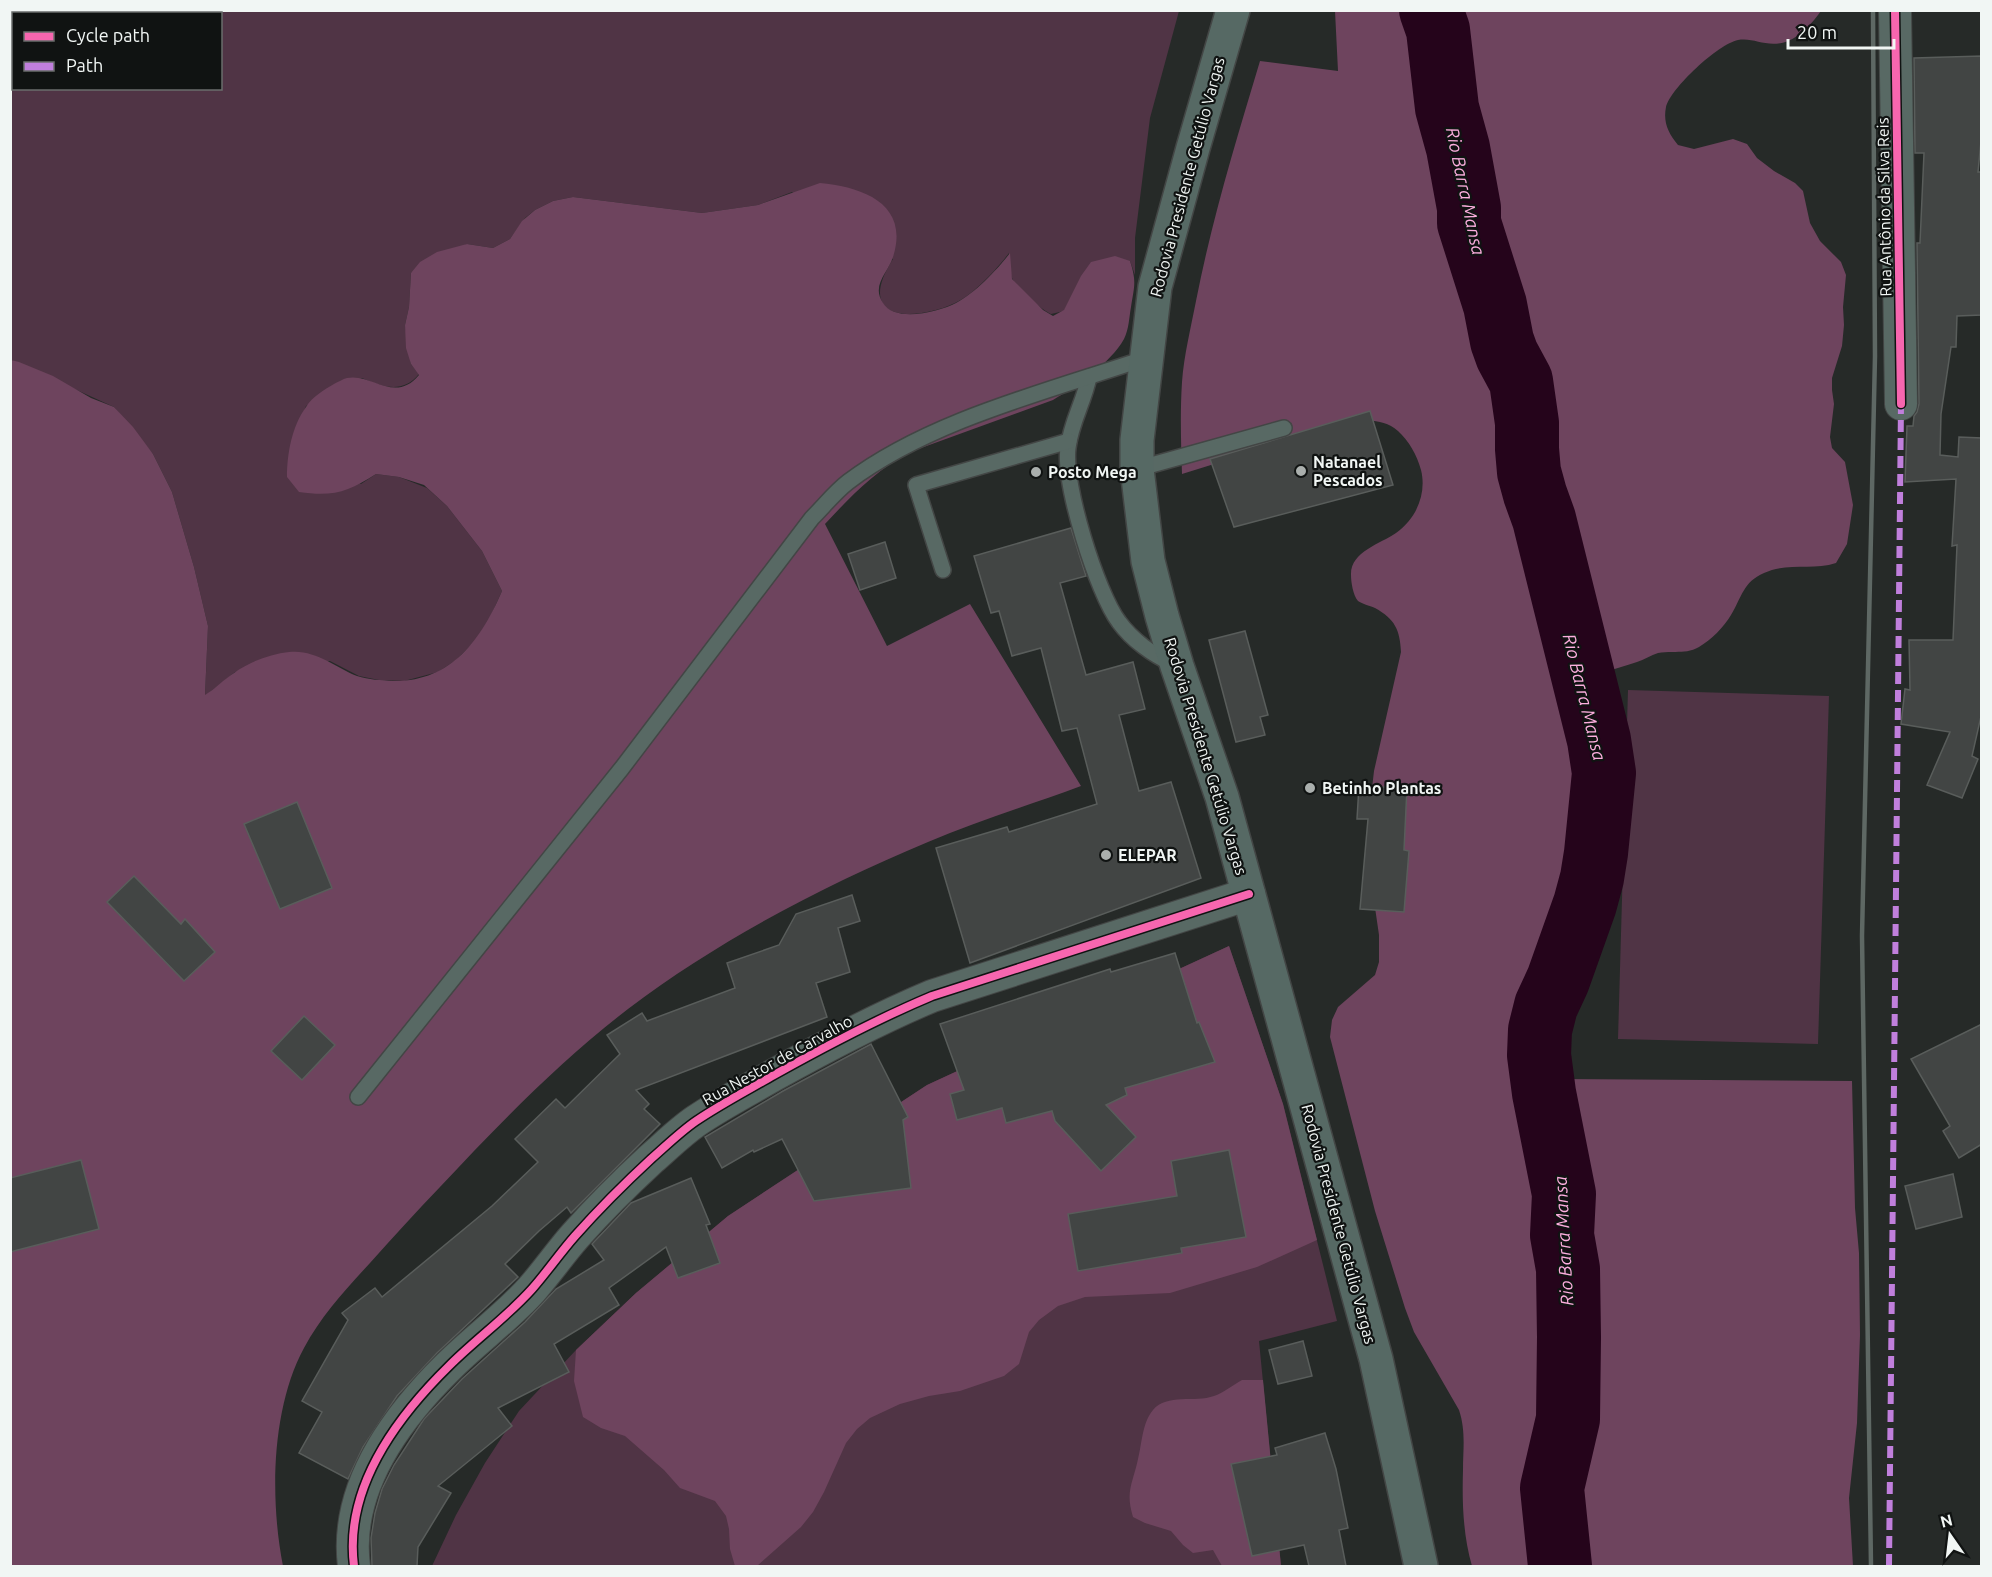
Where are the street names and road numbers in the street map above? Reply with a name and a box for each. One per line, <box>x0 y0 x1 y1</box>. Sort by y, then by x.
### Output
street label: Rodovia Presidente Getúlio Vargas <box>1146 55 1228 299</box>
street label: Rua Antônio da Silva Reis <box>1873 117 1895 297</box>
street label: Rodovia Presidente Getúlio Vargas <box>1161 635 1251 877</box>
street label: Rua Nestor de Carvalho <box>699 1011 855 1109</box>
street label: Rodovia Presidente Getúlio Vargas <box>1298 1102 1380 1346</box>

